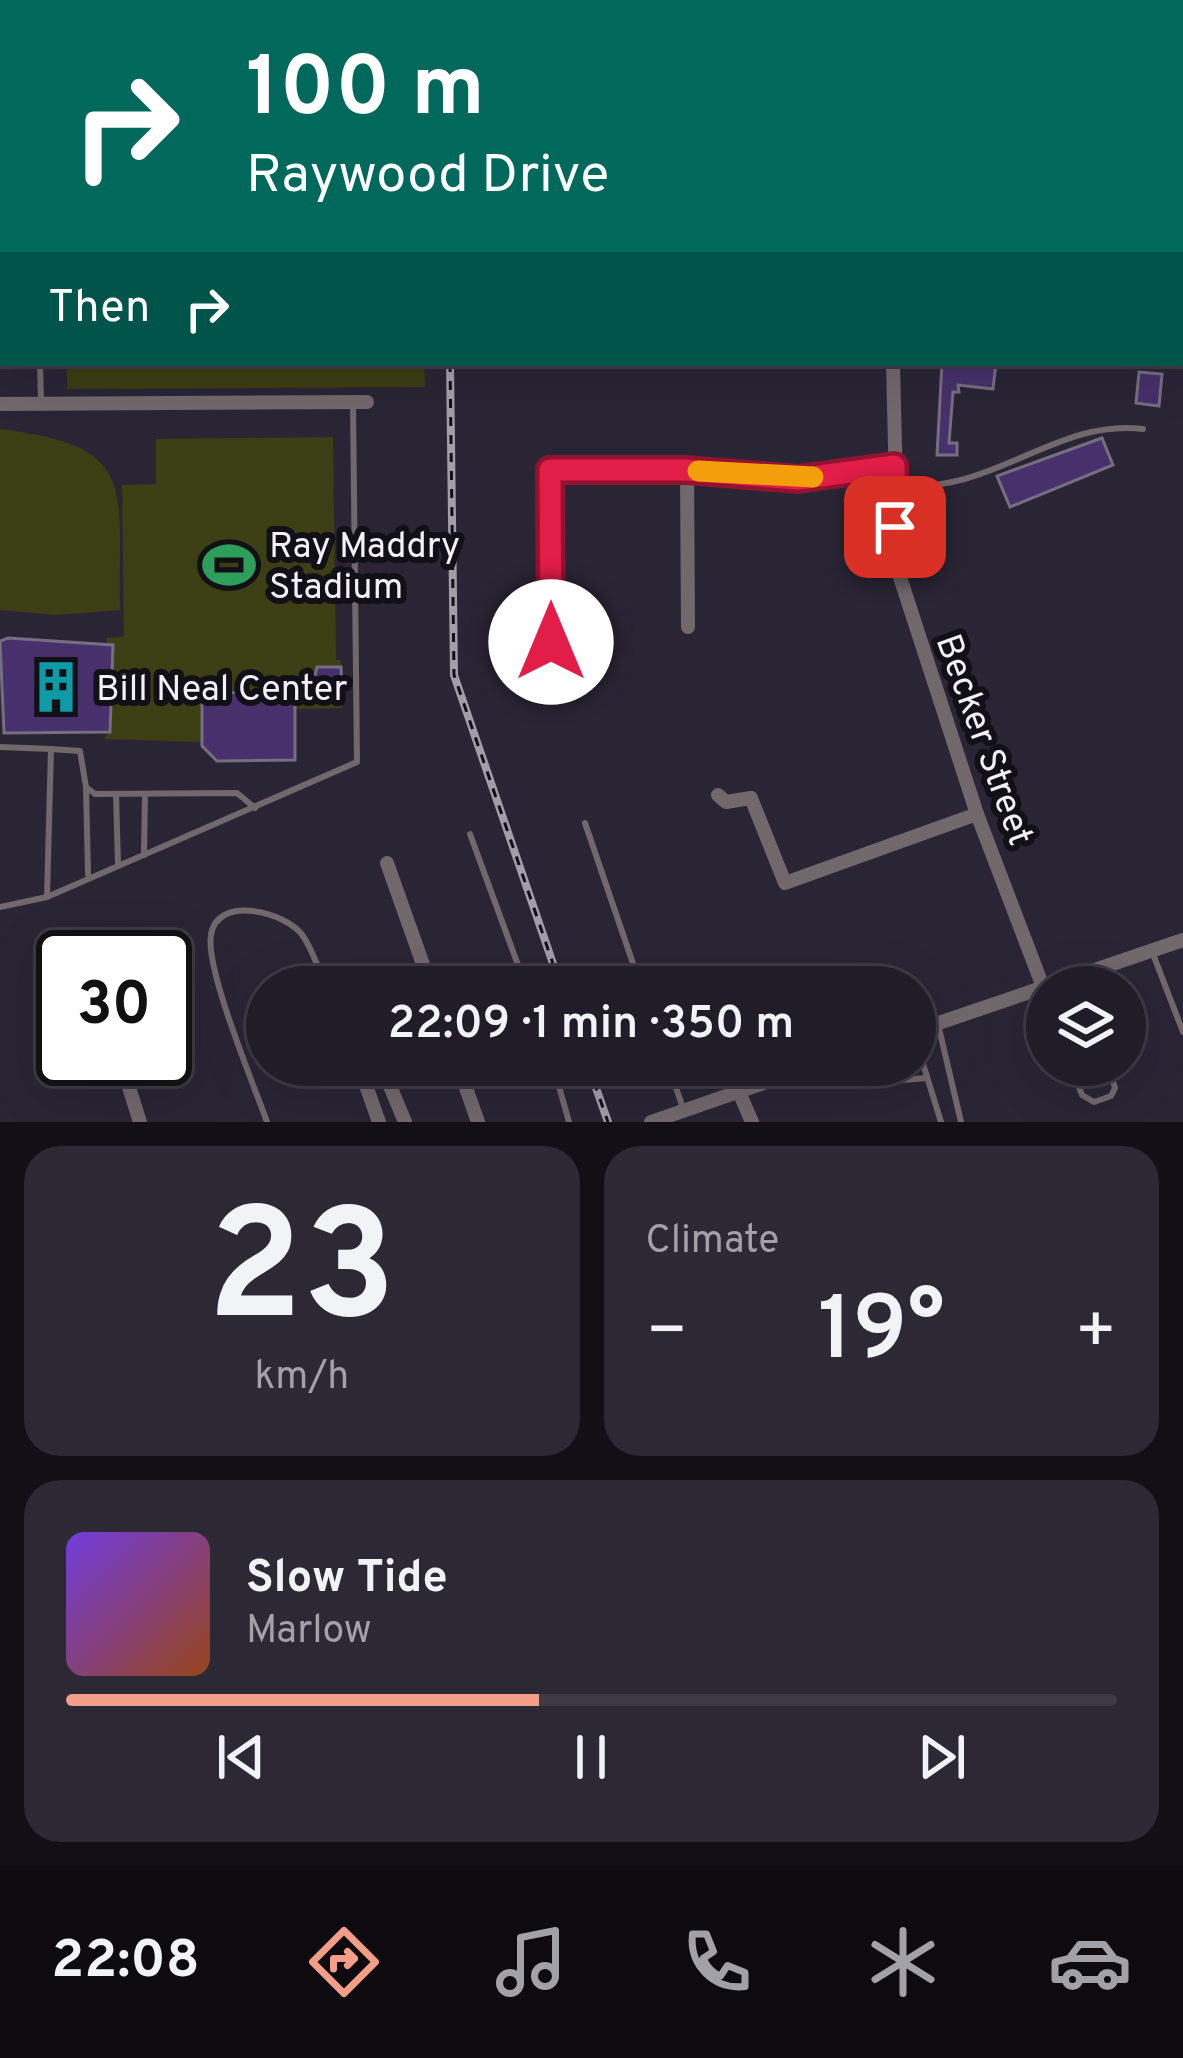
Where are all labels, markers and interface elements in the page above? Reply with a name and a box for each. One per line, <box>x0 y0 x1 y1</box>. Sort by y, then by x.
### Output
text: 100 m <box>246 39 485 145</box>
icon: right <box>48 48 204 204</box>
text: Raywood Drive <box>246 143 609 212</box>
icon: right <box>174 276 240 342</box>
text: Then <box>48 281 150 338</box>
pin <box>844 476 946 578</box>
icon: arrive <box>862 494 928 560</box>
place label: Ray Maddry Stadium <box>269 525 460 612</box>
sports icon: Ray Maddry Stadium <box>200 536 258 594</box>
position arrow <box>488 579 614 705</box>
street label: Becker Street <box>923 629 1042 852</box>
building icon: Bill Neal Center <box>27 658 85 716</box>
place label: Bill Neal Center <box>96 668 348 714</box>
speed limit sign: 30 <box>36 930 192 1086</box>
map controls <box>1026 966 1146 1086</box>
button: layers <box>1026 966 1146 1086</box>
text: 22:09 · 1 min · 350 m <box>388 997 794 1054</box>
text: 23 <box>207 1177 396 1375</box>
text: Climate <box>646 1218 779 1267</box>
text: 19° <box>818 1278 945 1391</box>
text: − <box>646 1293 688 1376</box>
text: + <box>1074 1293 1117 1376</box>
text: km/h <box>254 1354 349 1403</box>
text: Slow Tide <box>246 1551 448 1608</box>
text: Marlow <box>246 1608 372 1657</box>
icon: previous <box>208 1724 274 1790</box>
icon: pause <box>558 1724 624 1790</box>
icon: next <box>909 1724 975 1790</box>
icon: directions <box>302 1920 386 2004</box>
icon: music <box>489 1920 573 2004</box>
icon: phone <box>675 1920 759 2004</box>
icon: climate <box>861 1920 945 2004</box>
icon: car <box>1048 1920 1132 2004</box>
text: 22:08 <box>51 1928 200 1997</box>

